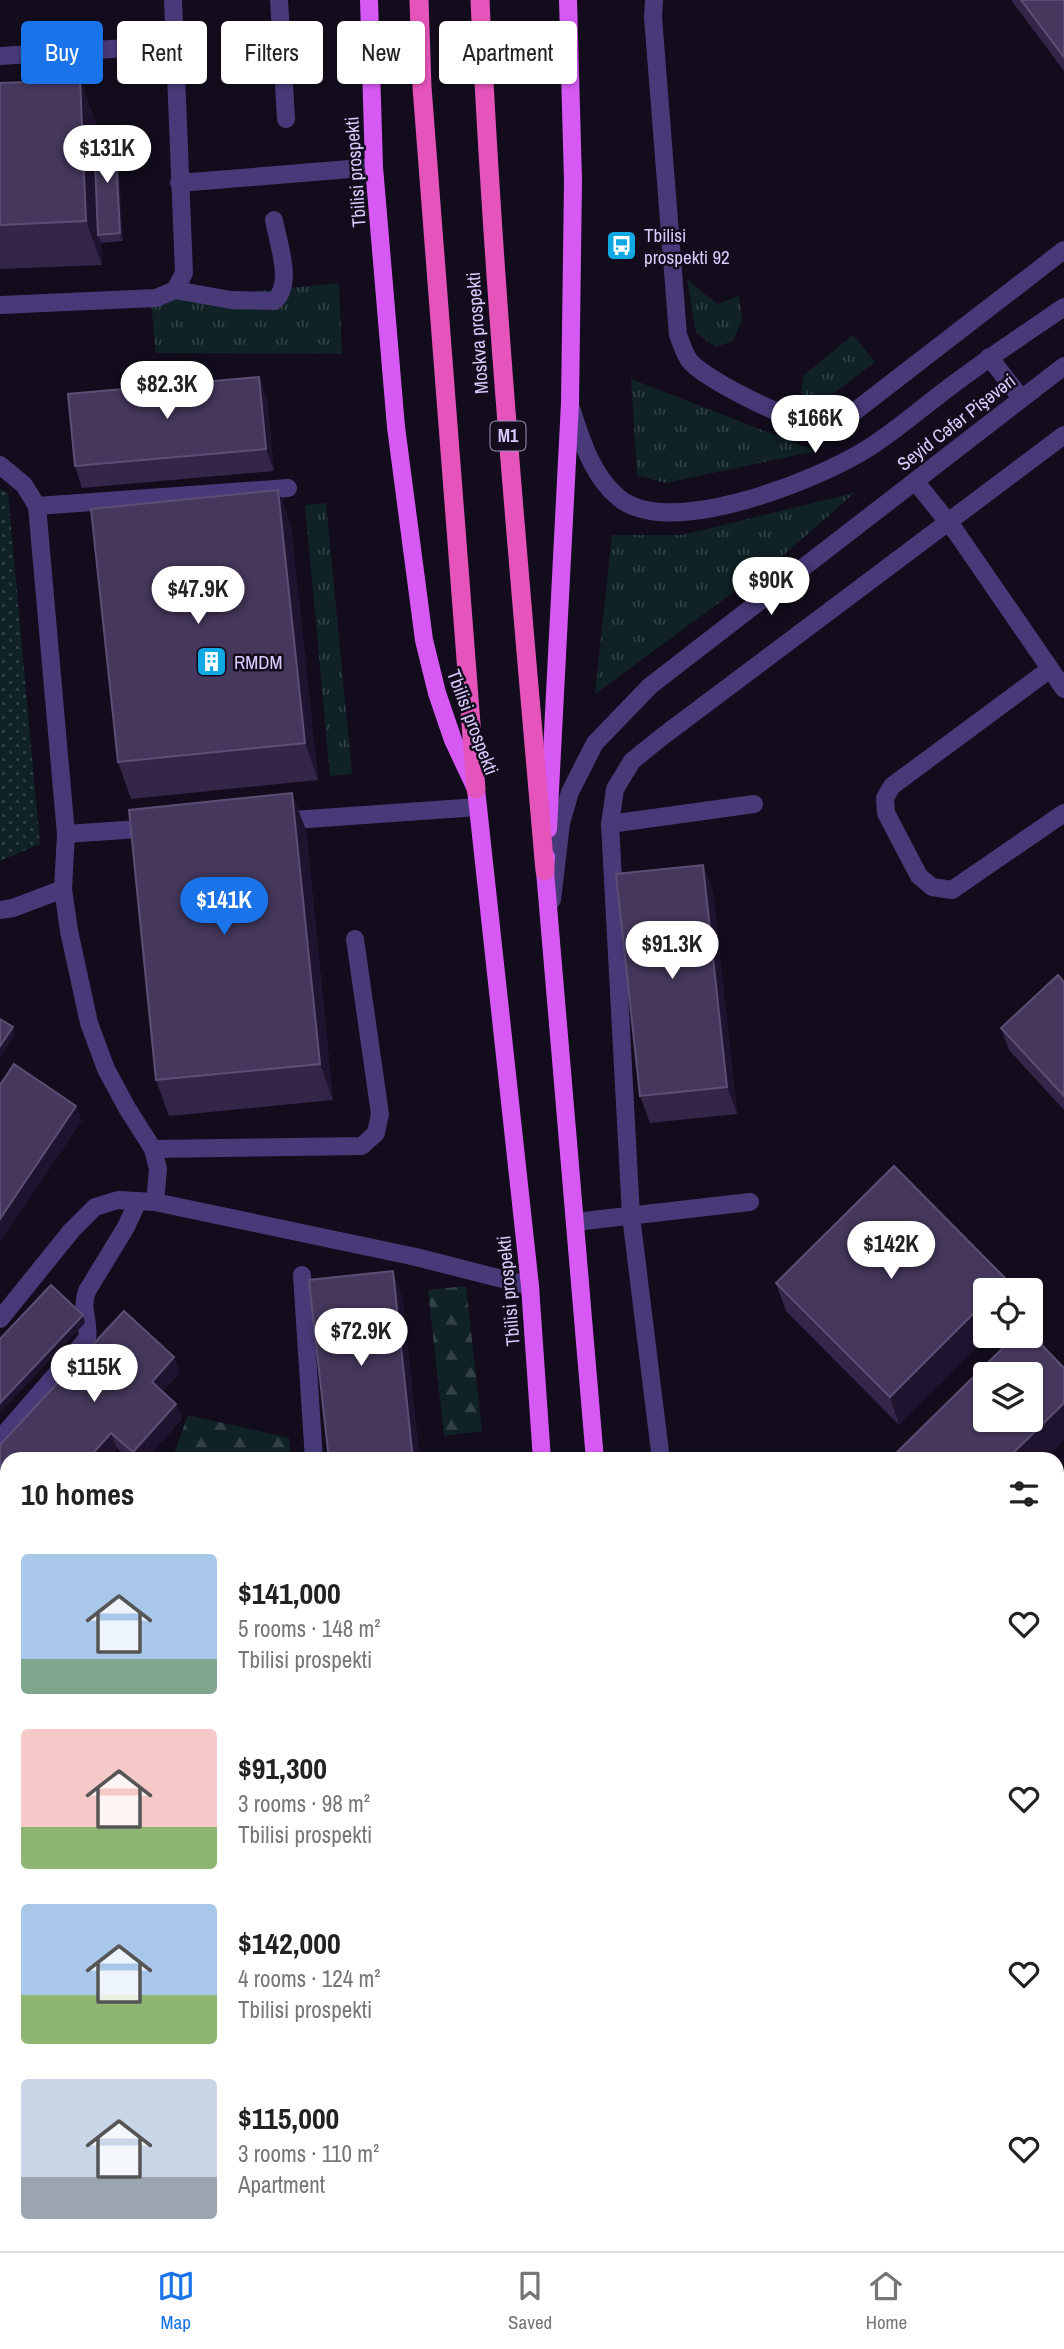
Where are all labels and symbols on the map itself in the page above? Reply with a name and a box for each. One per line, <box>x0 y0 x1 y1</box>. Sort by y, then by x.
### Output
street label: Tbilisi prospekti <box>338 116 372 228</box>
pin: $131K <box>58 125 156 185</box>
place label: Tbilisi prospekti 92 <box>644 222 730 270</box>
bus stop icon: Tbilisi prospekti 92 <box>604 229 638 263</box>
street label: Moskva prospekti <box>460 271 494 395</box>
pin: $82.3K <box>110 362 224 421</box>
street label: Seyid Cəfər Pişəvəri <box>891 368 1021 476</box>
pin: $166K <box>766 396 864 455</box>
road number: M1 <box>490 422 526 450</box>
pin: $90K <box>730 558 812 617</box>
pin: $47.9K <box>141 566 255 626</box>
building icon: RMDM <box>194 645 228 679</box>
place label: RMDM <box>234 649 282 675</box>
street label: Tbilisi prospekti <box>441 666 505 778</box>
pin: $141K <box>175 878 273 937</box>
pin: $91.3K <box>615 922 729 981</box>
pin: $142K <box>842 1222 940 1281</box>
street label: Tbilisi prospekti <box>490 1235 526 1347</box>
pin: $72.9K <box>304 1308 418 1368</box>
pin: $115K <box>45 1344 143 1404</box>

